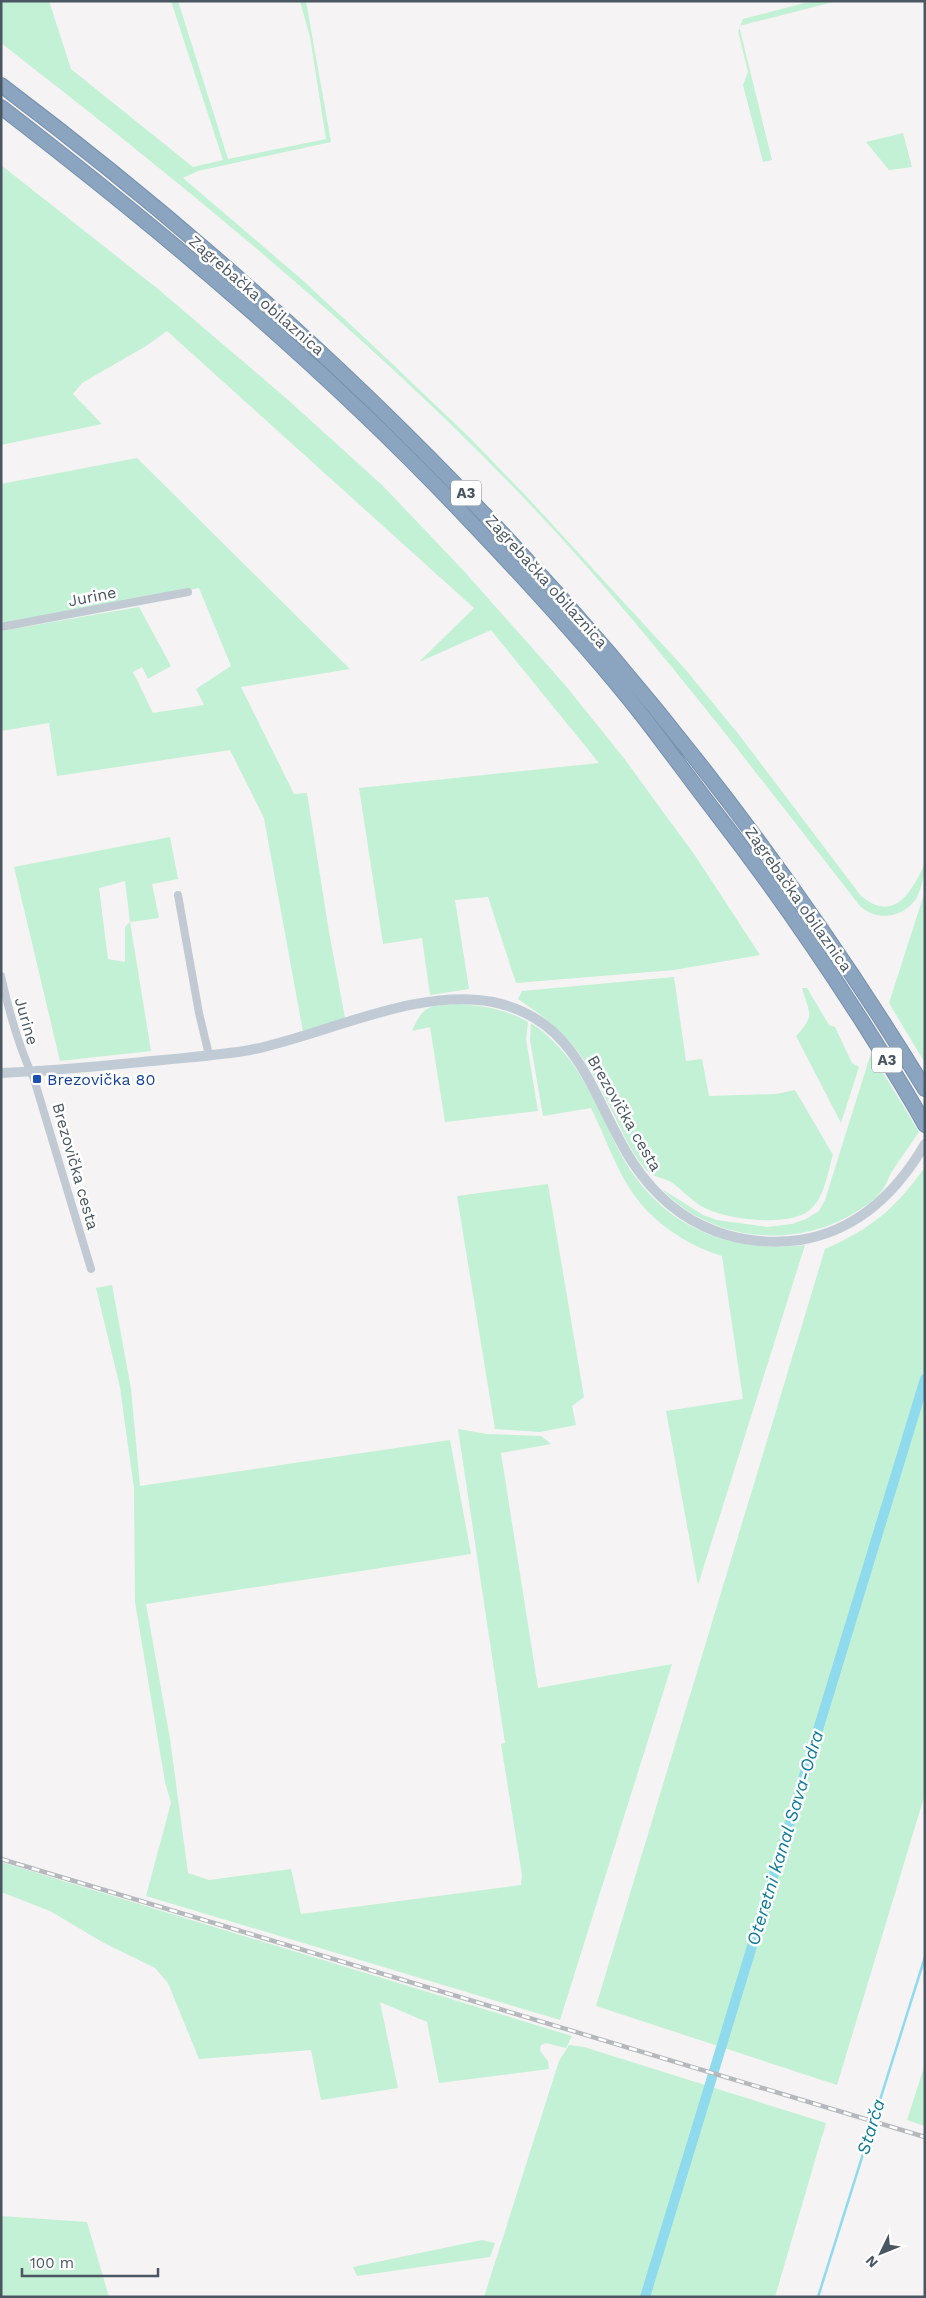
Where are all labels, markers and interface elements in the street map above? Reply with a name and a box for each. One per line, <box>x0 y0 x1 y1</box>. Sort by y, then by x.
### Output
street label: Zagrebačka obilaznica <box>185 232 328 359</box>
road number: A3 <box>451 480 481 506</box>
street label: Zagrebačka obilaznica <box>482 511 612 652</box>
street label: Jurine <box>66 583 118 610</box>
street label: Zagrebačka obilaznica <box>741 823 856 976</box>
street label: Jurine <box>11 995 42 1047</box>
road number: A3 <box>872 1048 902 1072</box>
street label: Brezovička cesta <box>584 1052 666 1175</box>
place label: Brezovička 80 <box>47 1070 155 1089</box>
marker: Brezovička 80 <box>31 1073 43 1085</box>
street label: Brezovička cesta <box>48 1101 103 1232</box>
water label: Oteretni kanal Sava-Odra <box>742 1728 827 1948</box>
water label: Starča <box>852 2096 889 2157</box>
north arrow <box>856 2228 906 2278</box>
scale bar <box>22 2246 159 2278</box>
text: N <box>862 2253 881 2271</box>
text: 100 m <box>30 2254 74 2272</box>

